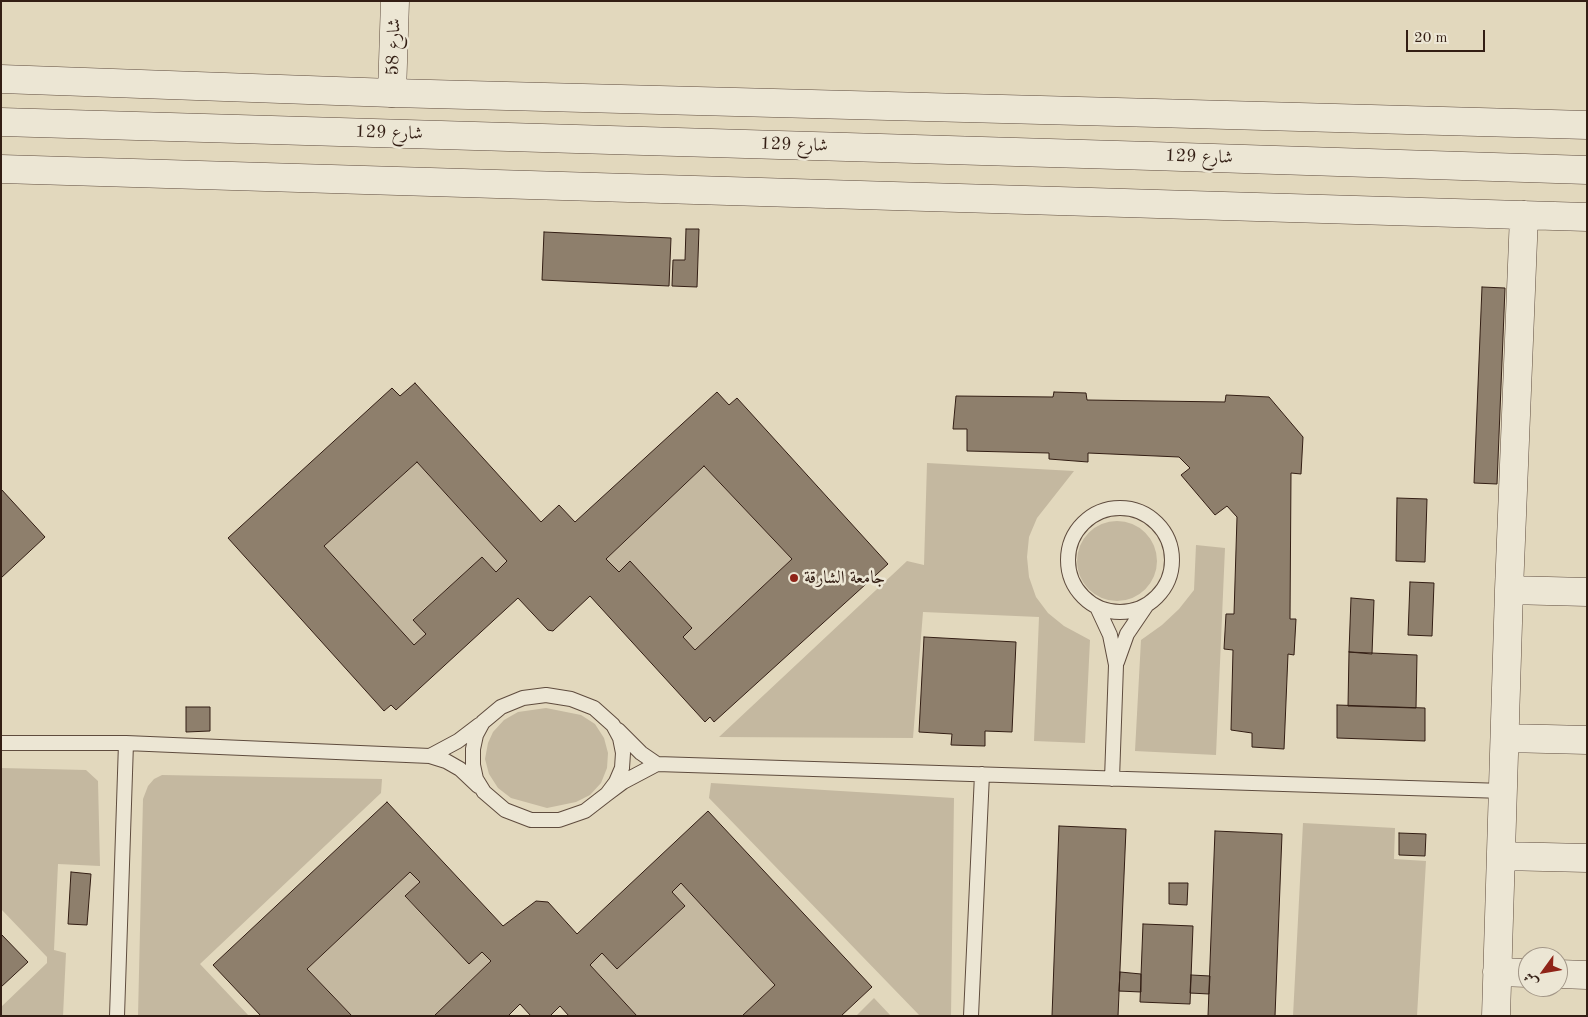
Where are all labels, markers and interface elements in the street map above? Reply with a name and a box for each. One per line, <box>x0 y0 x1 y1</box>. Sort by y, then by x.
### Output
street label: شارع 58 <box>382 18 406 76</box>
scale bar <box>1408 20 1487 52</box>
text: 20 m <box>1414 31 1448 46</box>
street label: شارع 129 <box>355 121 423 145</box>
street label: شارع 129 <box>760 133 828 157</box>
street label: شارع 129 <box>1165 145 1233 169</box>
place label: جامعة الشارقة <box>804 567 885 589</box>
marker: جامعة الشارقة <box>788 572 800 584</box>
north arrow <box>1518 947 1568 997</box>
text: ش <box>1522 970 1541 989</box>

